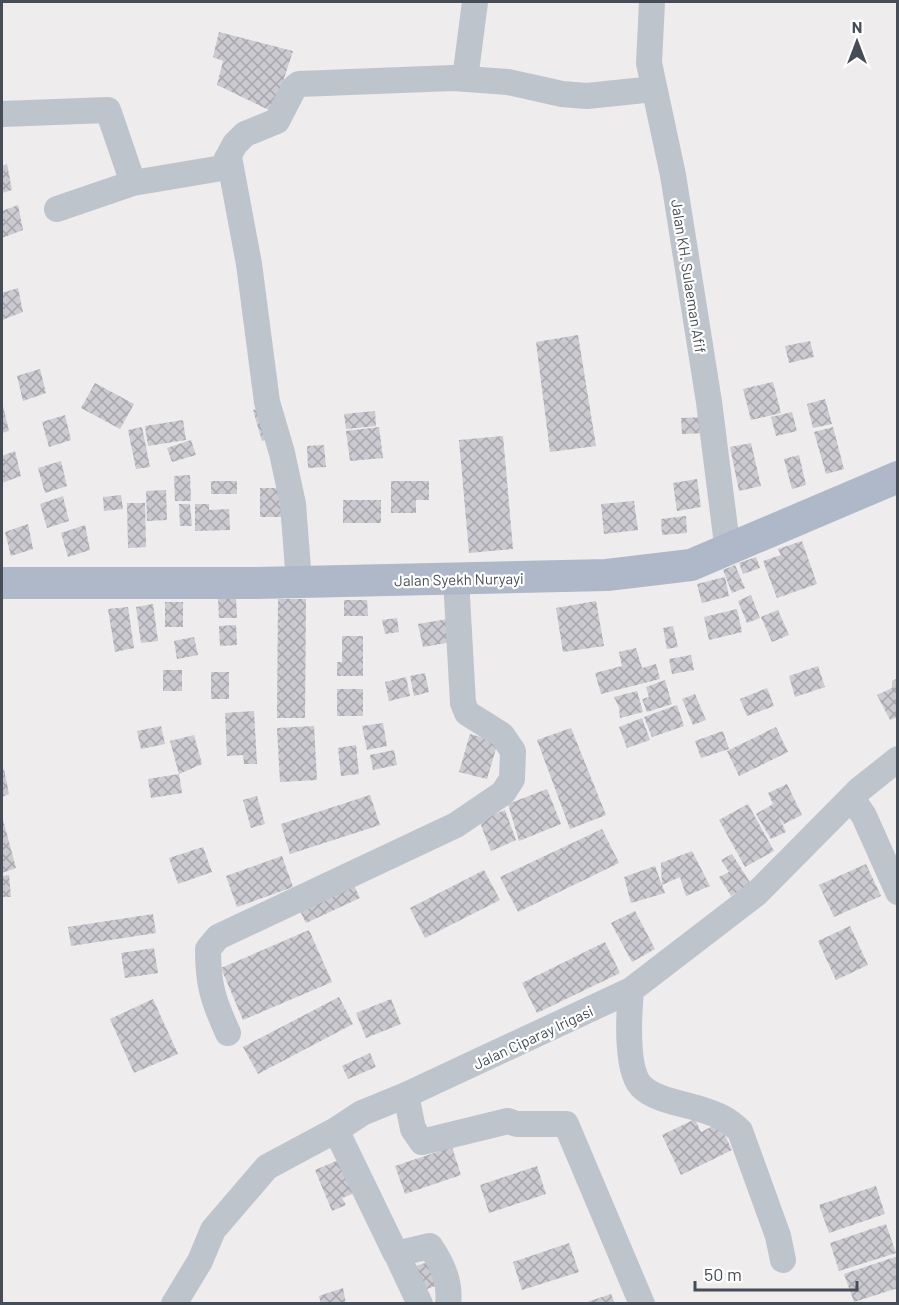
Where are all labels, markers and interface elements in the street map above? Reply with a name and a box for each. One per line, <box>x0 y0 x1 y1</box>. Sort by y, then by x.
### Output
north arrow <box>827 12 887 72</box>
text: N <box>852 17 862 36</box>
street label: Jalan KH. Sulaeman Afif <box>668 198 710 354</box>
street label: Jalan Syekh Nuryayi <box>394 569 524 589</box>
street label: Jalan Ciparay Irigasi <box>470 1001 596 1073</box>
scale bar <box>695 1254 857 1292</box>
text: 50 m <box>704 1263 742 1285</box>

